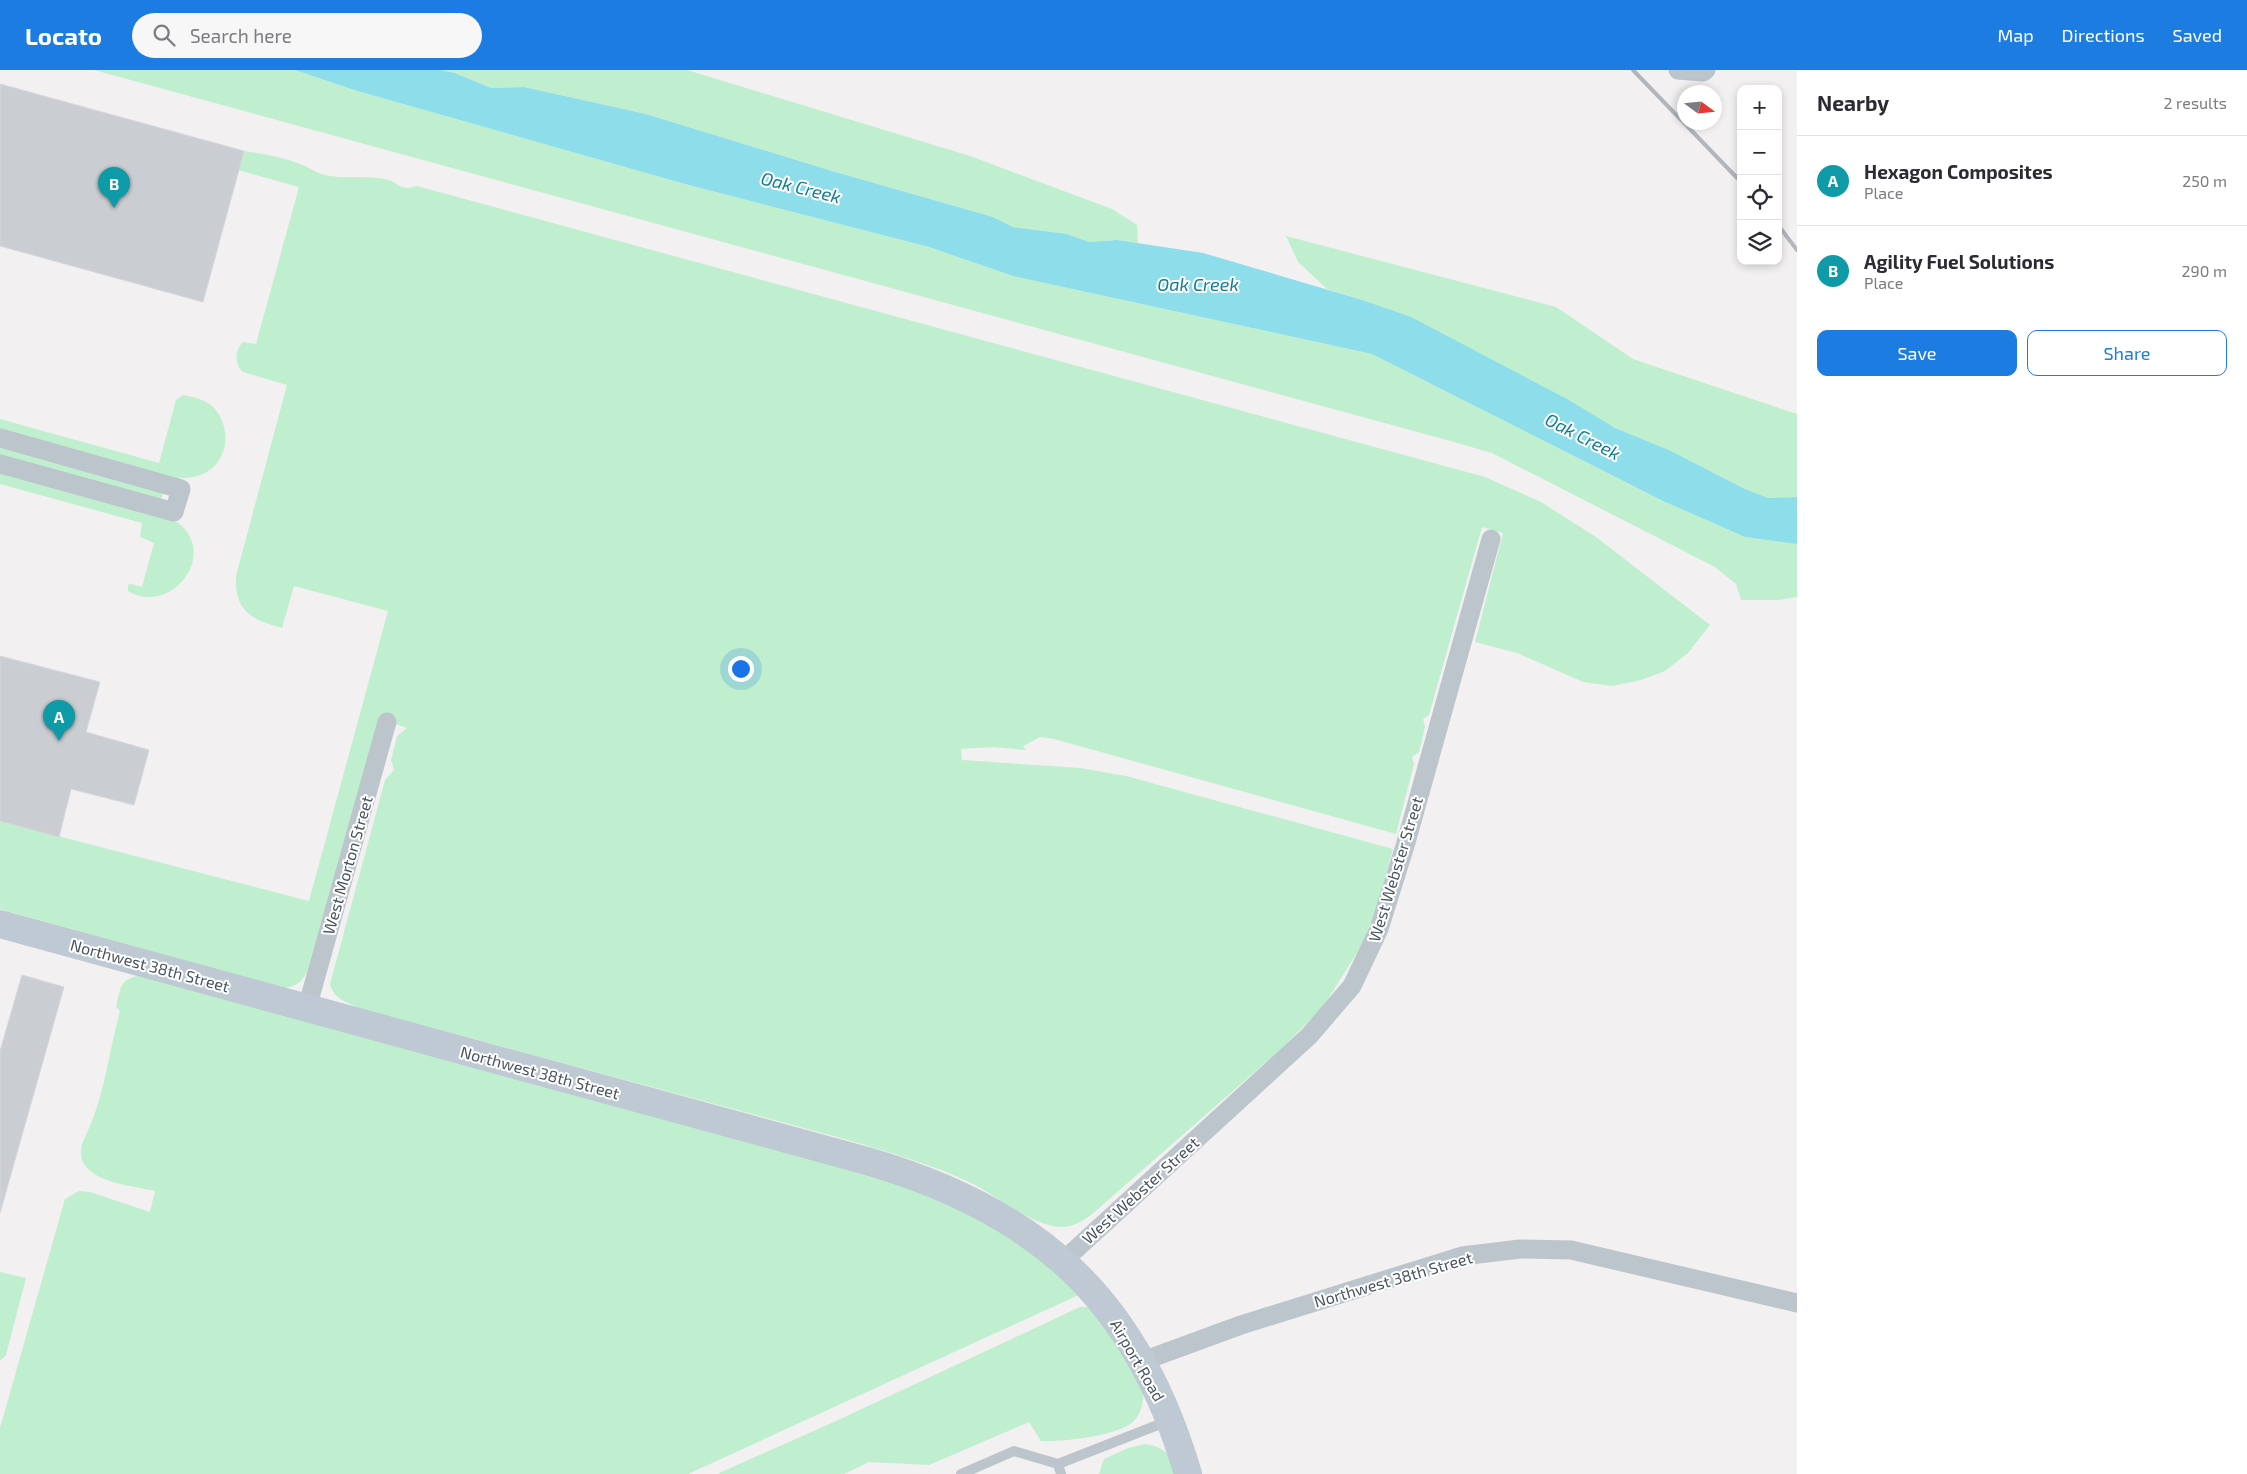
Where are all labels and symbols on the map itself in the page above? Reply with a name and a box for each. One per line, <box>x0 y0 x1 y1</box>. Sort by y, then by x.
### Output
north arrow <box>1677 85 1722 130</box>
water label: Oak Creek <box>759 166 843 208</box>
pin: B <box>98 167 130 208</box>
water label: Oak Creek <box>1157 273 1239 295</box>
water label: Oak Creek <box>1542 408 1624 464</box>
your location <box>728 656 754 682</box>
pin: A <box>43 700 75 741</box>
street label: West Morton Street <box>318 794 376 936</box>
street label: West Webster Street <box>1364 794 1426 944</box>
street label: Northwest 38th Street <box>68 935 232 995</box>
street label: Northwest 38th Street <box>458 1042 622 1102</box>
street label: West Webster Street <box>1078 1133 1202 1247</box>
street label: Northwest 38th Street <box>1312 1247 1474 1311</box>
street label: Airport Road <box>1107 1316 1169 1404</box>

